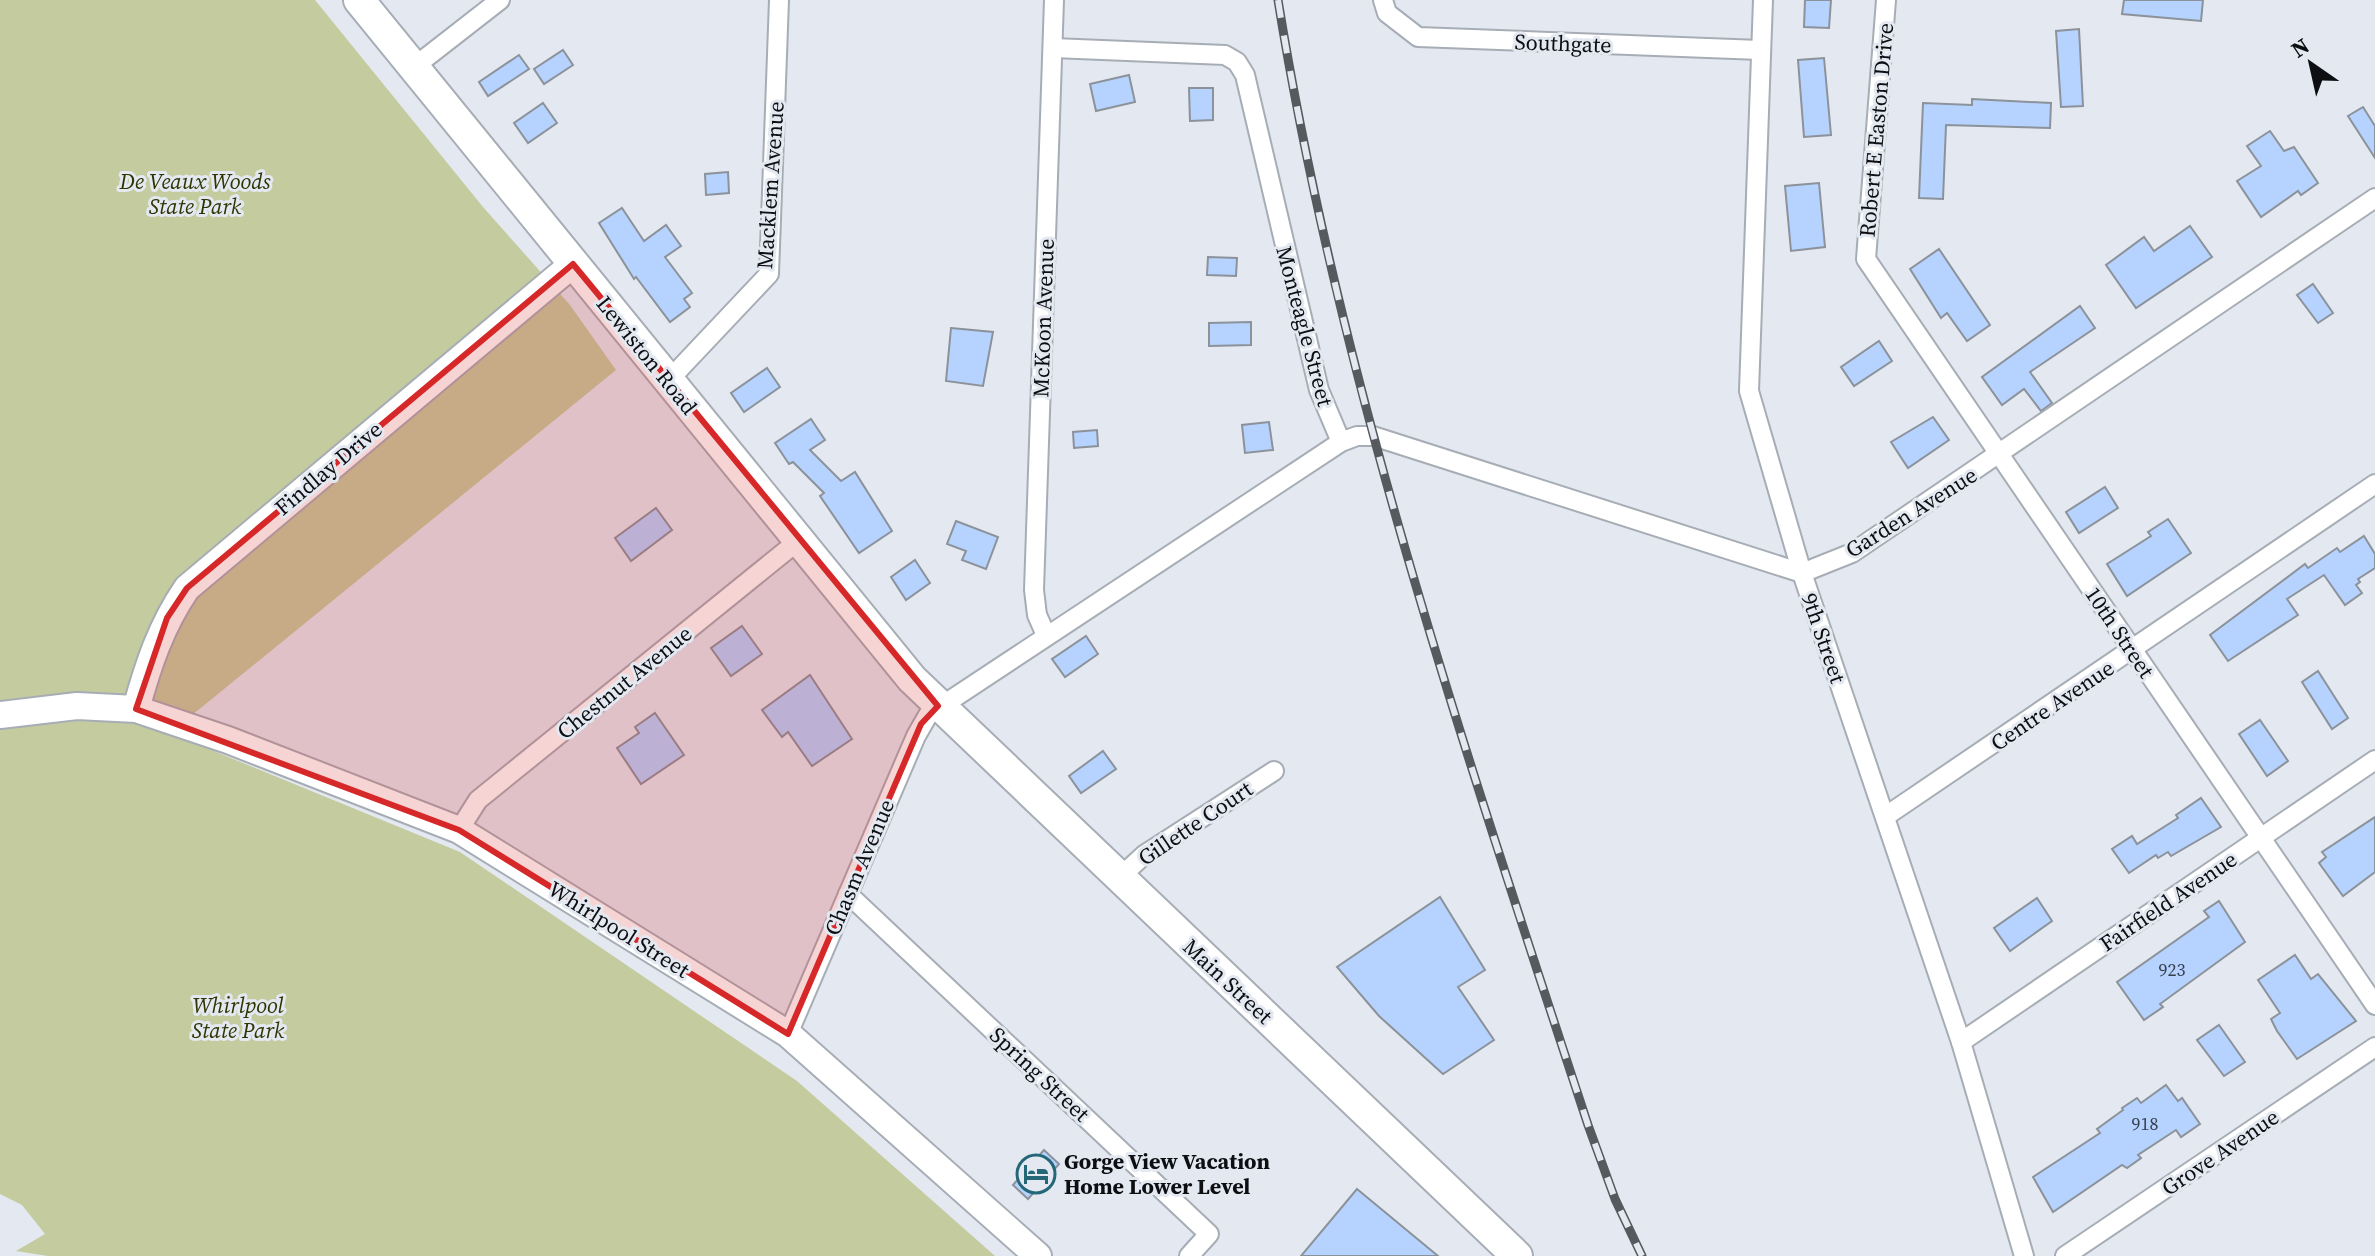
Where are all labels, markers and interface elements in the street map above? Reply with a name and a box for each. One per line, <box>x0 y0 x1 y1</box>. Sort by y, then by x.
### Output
street label: Robert E Easton Drive <box>1852 22 1900 238</box>
north arrow <box>2271 24 2351 104</box>
street label: Southgate <box>1514 26 1612 60</box>
text: N <box>2285 31 2315 64</box>
street label: Macklem Avenue <box>749 100 791 270</box>
park label: De Veaux Woods State Park <box>118 166 271 221</box>
street label: McKoon Avenue <box>1025 238 1061 398</box>
street label: Monteagle Street <box>1269 243 1341 410</box>
street label: Lewiston Road <box>590 289 704 421</box>
street label: Findlay Drive <box>268 414 388 522</box>
street label: Garden Avenue <box>1840 460 1982 564</box>
street label: 10th Street <box>2078 580 2162 684</box>
street label: 9th Street <box>1795 589 1854 688</box>
street label: Chestnut Avenue <box>550 618 698 746</box>
street label: Centre Avenue <box>1984 653 2120 757</box>
street label: Gillette Court <box>1132 773 1259 872</box>
street label: Chasm Avenue <box>817 794 901 940</box>
street label: Fairfield Avenue <box>2093 844 2243 958</box>
street label: Whirlpool Street <box>543 874 696 985</box>
street label: Main Street <box>1177 932 1280 1031</box>
house number: 923 <box>2159 957 2186 982</box>
park label: Whirlpool State Park <box>192 990 285 1045</box>
street label: Spring Street <box>984 1020 1097 1129</box>
street label: Grove Avenue <box>2155 1102 2285 1202</box>
house number: 918 <box>2132 1111 2159 1136</box>
place label: Gorge View Vacation Home Lower Level <box>1064 1146 1271 1201</box>
hotel icon: Gorge View Vacation Home Lower Level <box>1015 1153 1057 1195</box>

